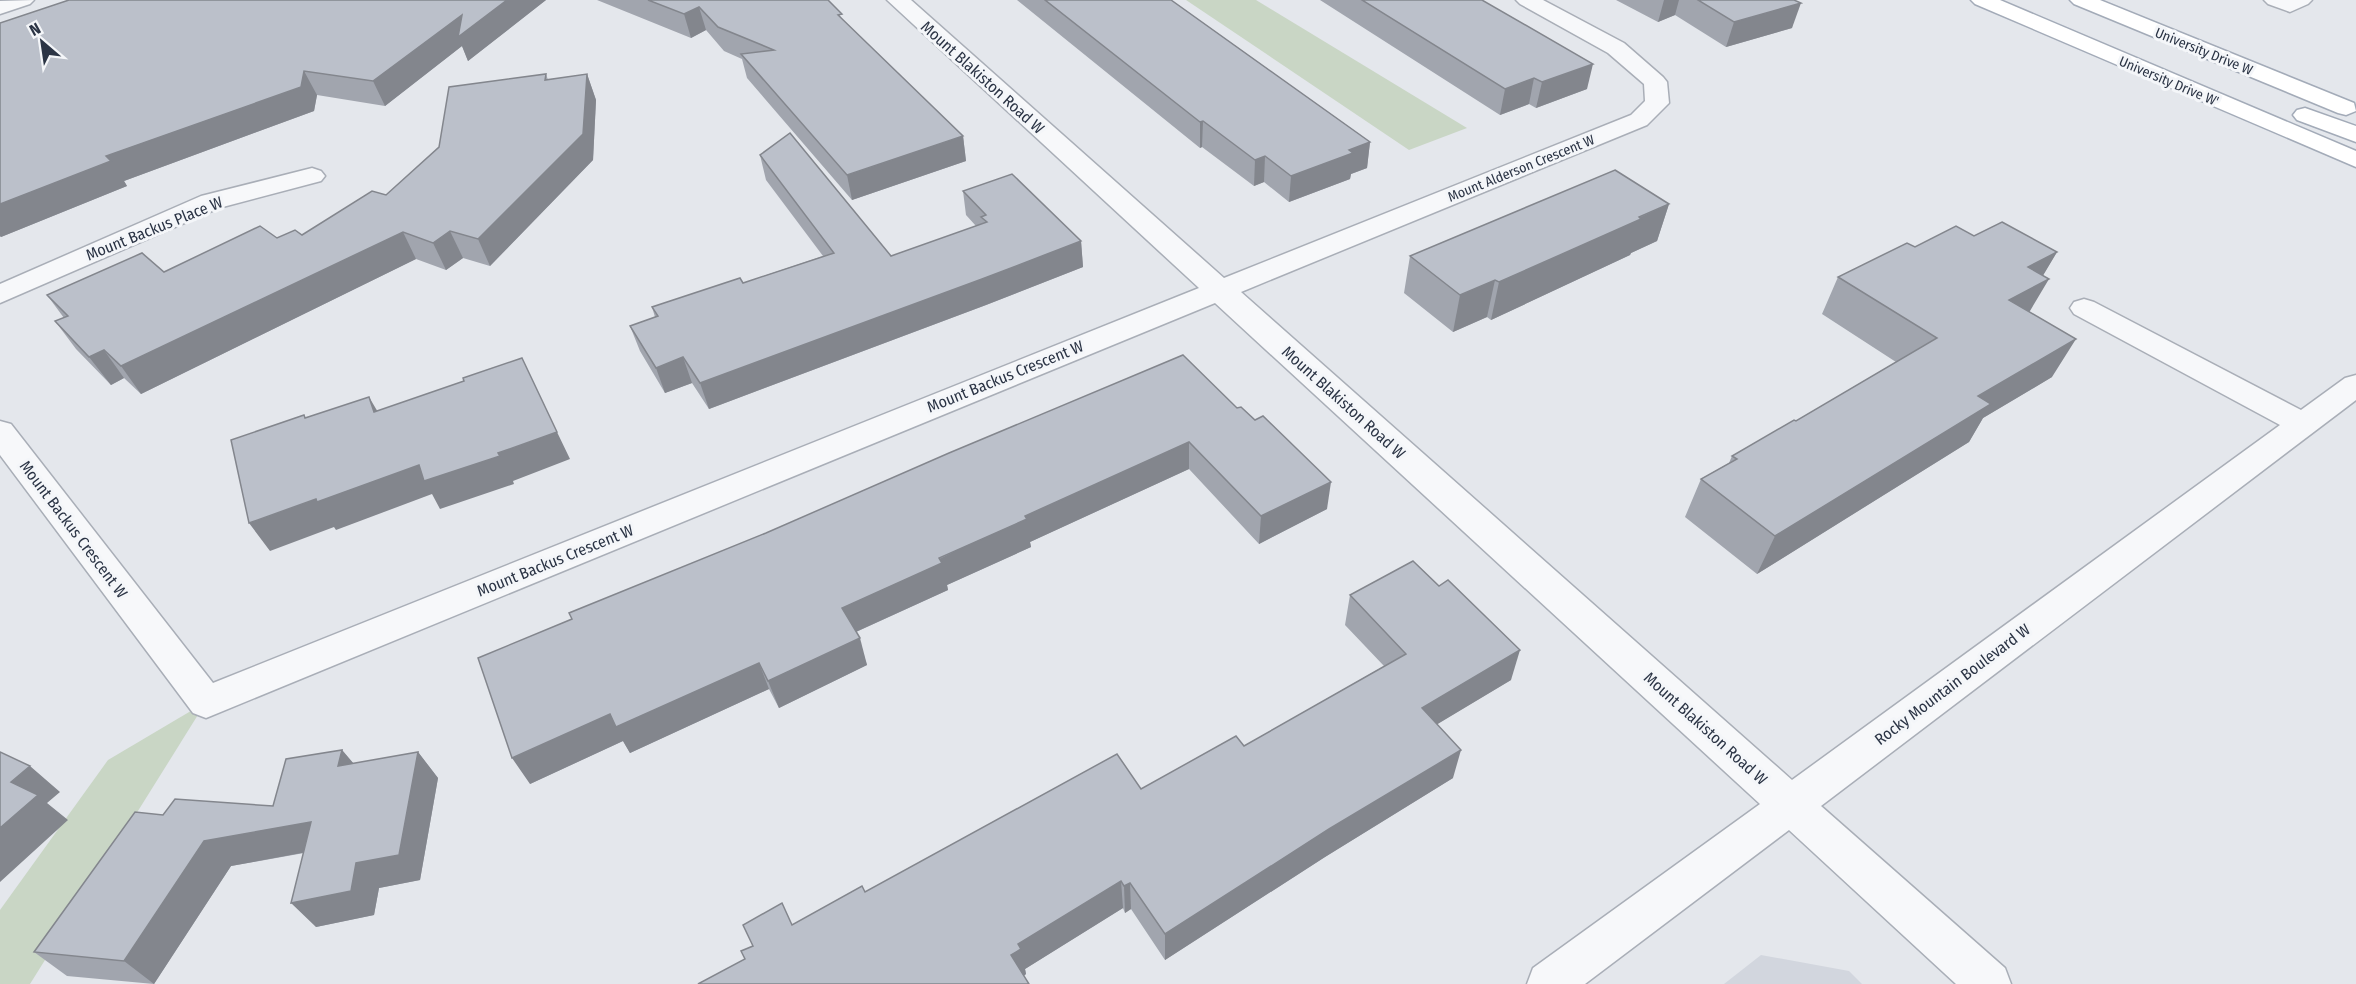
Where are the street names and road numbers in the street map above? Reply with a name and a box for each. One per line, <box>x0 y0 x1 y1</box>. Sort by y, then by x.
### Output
street label: Mount Blakiston Road W <box>917 17 1048 138</box>
street label: University Drive W <box>2152 24 2256 79</box>
street label: University Drive W' <box>2116 53 2221 110</box>
street label: Mount Alderson Crescent W <box>1445 131 1597 206</box>
street label: Mount Backus Place W <box>83 192 225 265</box>
street label: Mount Backus Crescent W <box>924 336 1086 417</box>
street label: Mount Blakiston Road W <box>1278 342 1409 463</box>
street label: Mount Backus Crescent W <box>16 457 131 602</box>
street label: Mount Backus Crescent W <box>474 520 636 601</box>
street label: Rocky Mountain Boulevard W <box>1871 620 2034 749</box>
street label: Mount Blakiston Road W <box>1640 668 1771 789</box>

